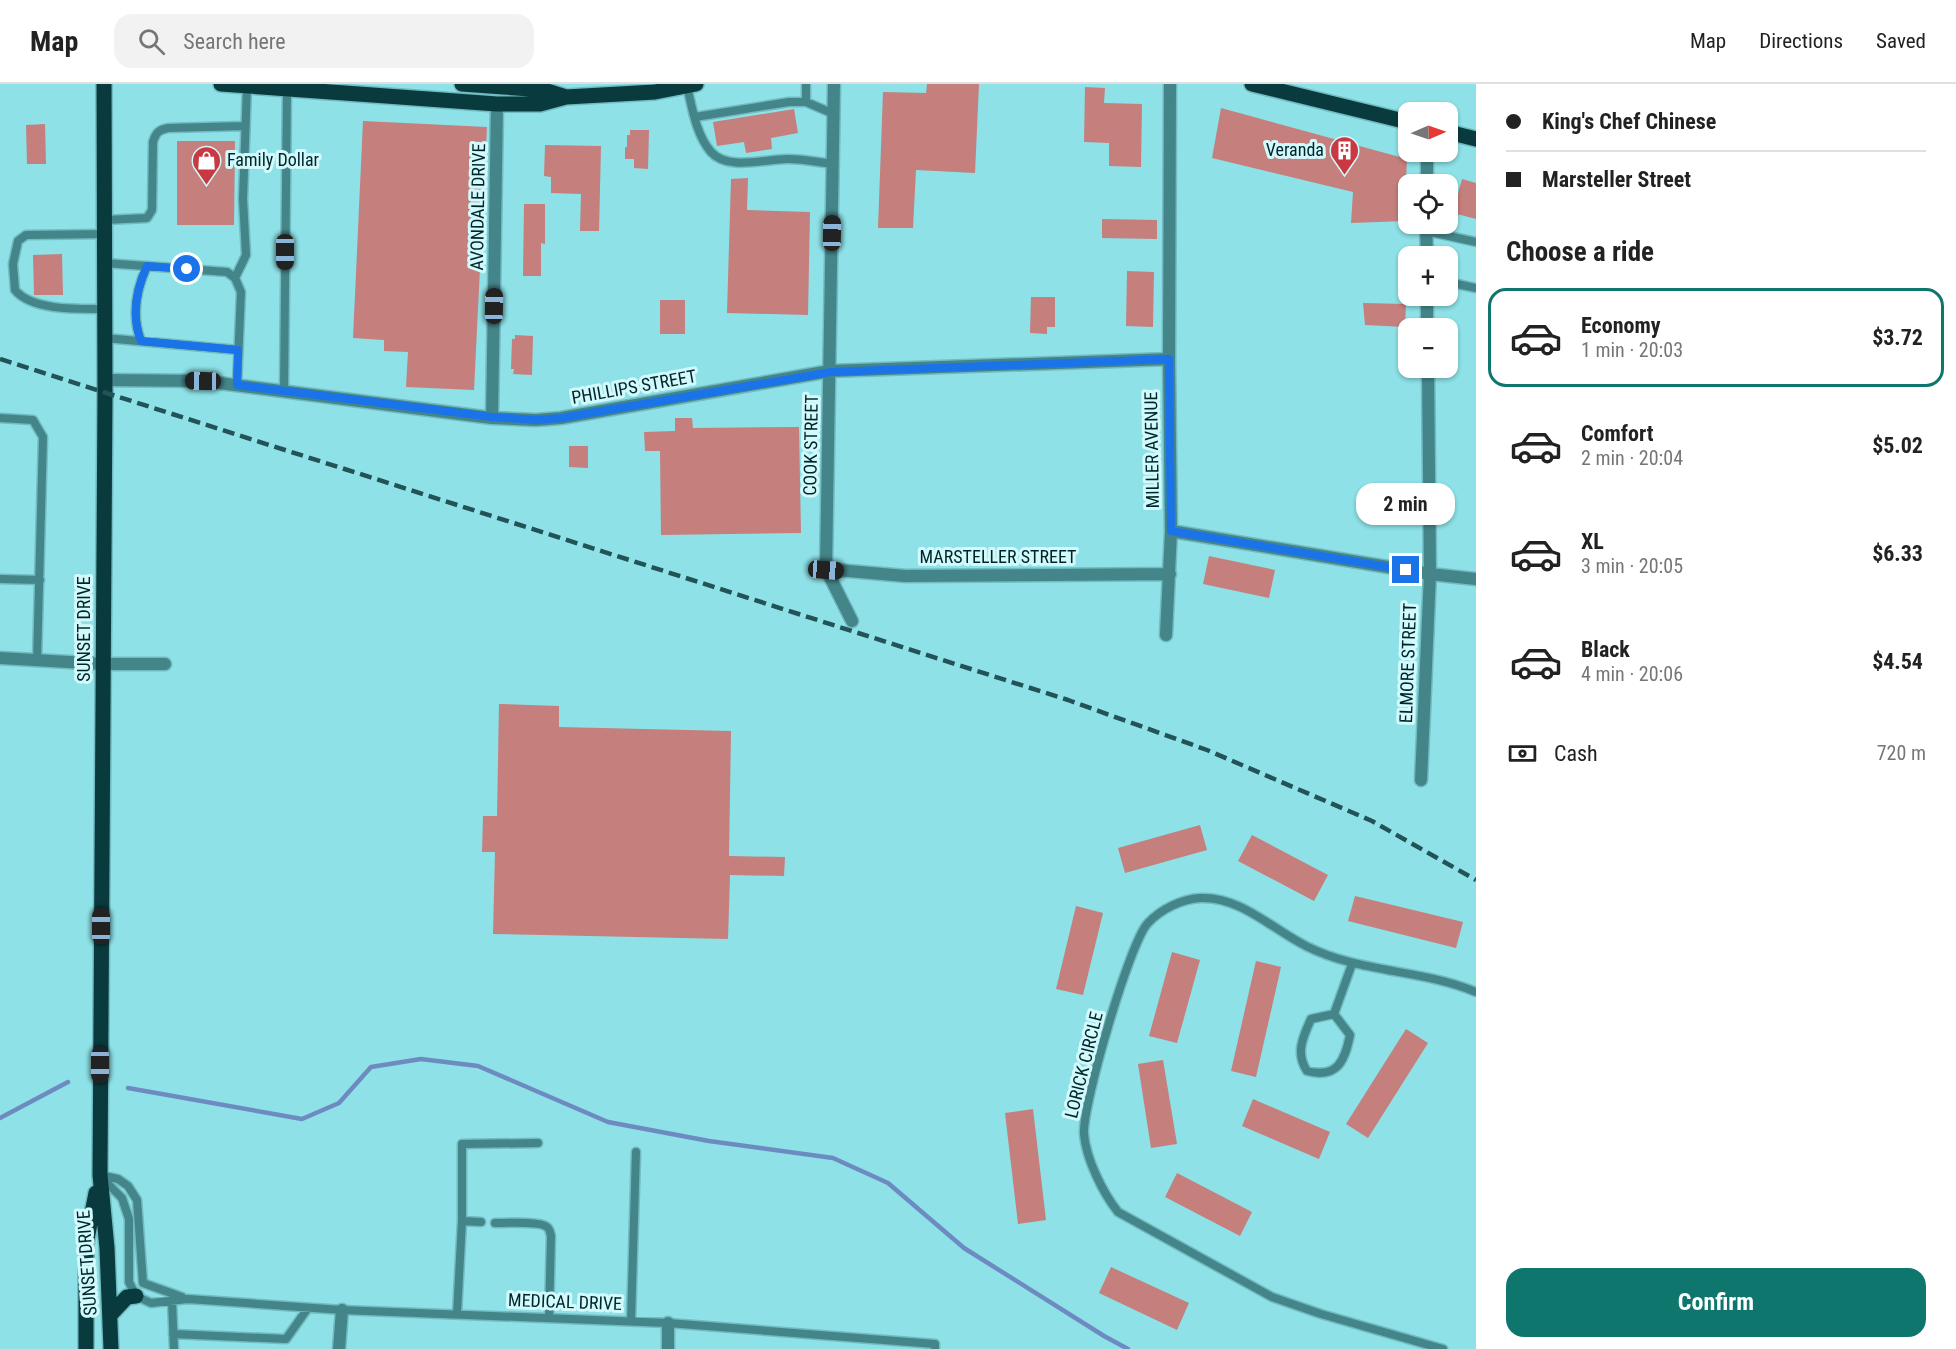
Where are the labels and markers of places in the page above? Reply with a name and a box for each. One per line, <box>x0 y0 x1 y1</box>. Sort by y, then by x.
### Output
building icon: Veranda <box>1329 134 1361 176</box>
place label: Veranda <box>1266 139 1324 160</box>
shop icon: Family Dollar <box>190 144 222 186</box>
place label: Family Dollar <box>227 149 320 170</box>

